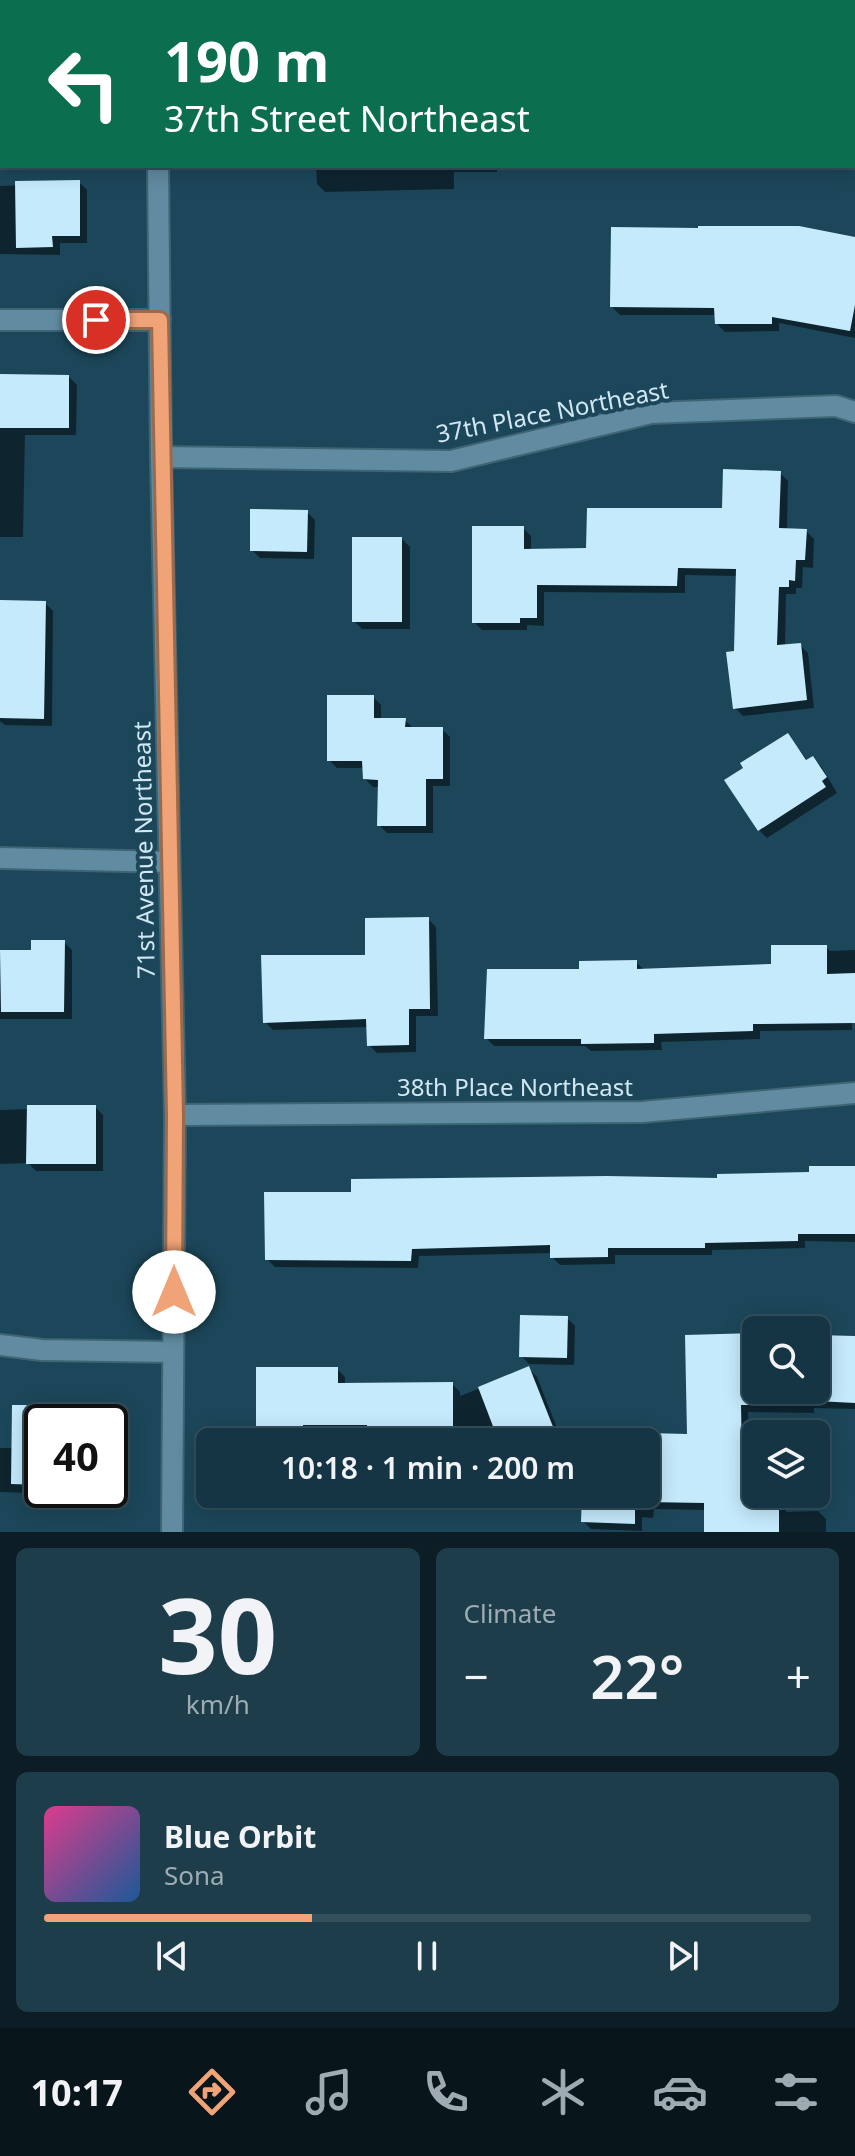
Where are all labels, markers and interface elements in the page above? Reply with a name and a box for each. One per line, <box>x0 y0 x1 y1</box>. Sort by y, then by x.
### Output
text: 190 m <box>164 22 329 98</box>
icon: left <box>32 32 136 136</box>
text: 37th Street Northeast <box>164 94 530 143</box>
pin <box>62 286 130 354</box>
icon: arrive <box>74 298 118 342</box>
street label: 37th Place Northeast <box>433 372 671 450</box>
street label: 71st Avenue Northeast <box>124 721 162 979</box>
street label: 38th Place Northeast <box>397 1070 633 1103</box>
position arrow <box>132 1250 216 1334</box>
map controls <box>742 1316 830 1508</box>
button: search <box>742 1316 830 1404</box>
speed limit sign: 40 <box>24 1404 128 1508</box>
button: layers <box>742 1420 830 1508</box>
text: 10:18 · 1 min · 200 m <box>281 1447 575 1488</box>
text: 30 <box>158 1563 277 1704</box>
text: Climate <box>464 1595 556 1631</box>
text: 22° <box>590 1635 684 1717</box>
text: − <box>464 1646 489 1706</box>
text: + <box>786 1646 811 1706</box>
text: km/h <box>186 1686 250 1722</box>
text: Blue Orbit <box>164 1816 316 1857</box>
text: Sona <box>164 1857 225 1893</box>
icon: previous <box>150 1934 194 1978</box>
icon: pause <box>405 1934 449 1978</box>
icon: next <box>661 1934 705 1978</box>
icon: directions <box>184 2064 240 2120</box>
icon: music <box>301 2064 357 2120</box>
icon: phone <box>418 2064 474 2120</box>
icon: climate <box>535 2064 591 2120</box>
icon: car <box>652 2064 708 2120</box>
icon: filters <box>768 2064 824 2120</box>
text: 10:17 <box>30 2068 123 2117</box>

